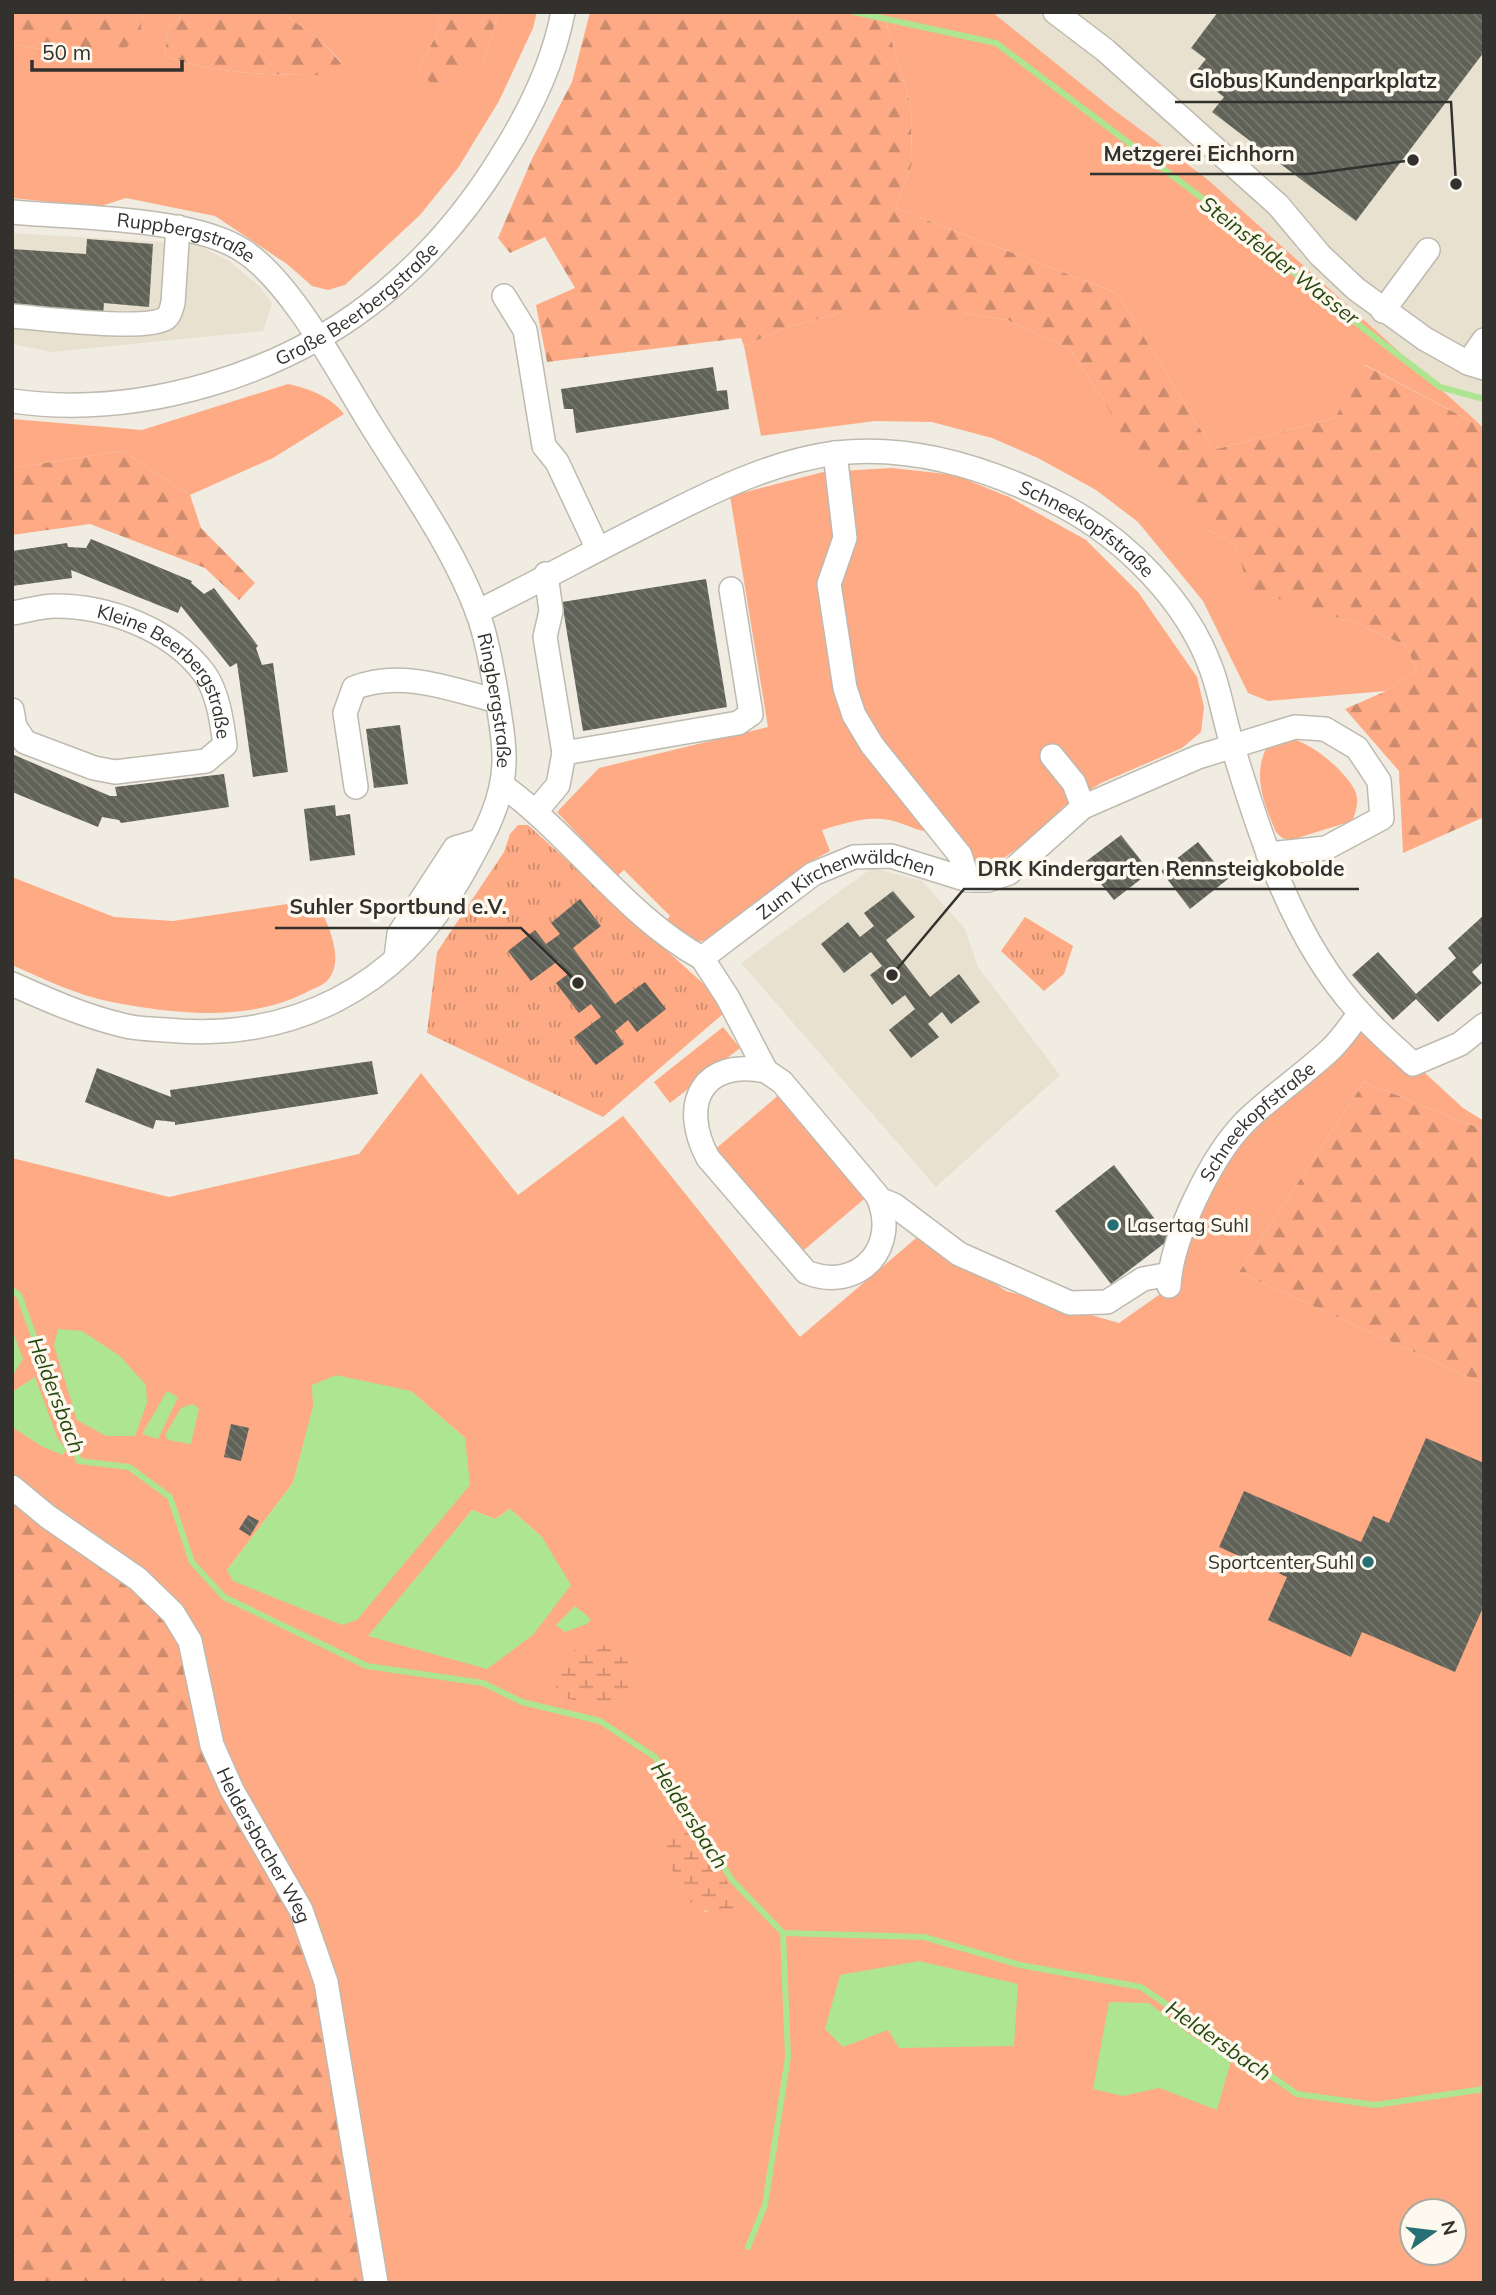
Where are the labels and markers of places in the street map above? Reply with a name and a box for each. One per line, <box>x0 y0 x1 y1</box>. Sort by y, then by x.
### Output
callout: Globus Kundenparkplatz <box>1175 60 1451 102</box>
callout: Metzgerei Eichhorn <box>1090 132 1309 174</box>
callout: DRK Kindergarten Rennsteigkobolde <box>964 847 1359 889</box>
callout: Suhler Sportbund e.V. <box>275 886 521 928</box>
place label: Lasertag Suhl <box>1127 1213 1249 1237</box>
marker: Lasertag Suhl <box>1105 1217 1121 1233</box>
place label: Sportcenter Suhl <box>1208 1550 1354 1574</box>
marker: Sportcenter Suhl <box>1360 1554 1376 1570</box>

